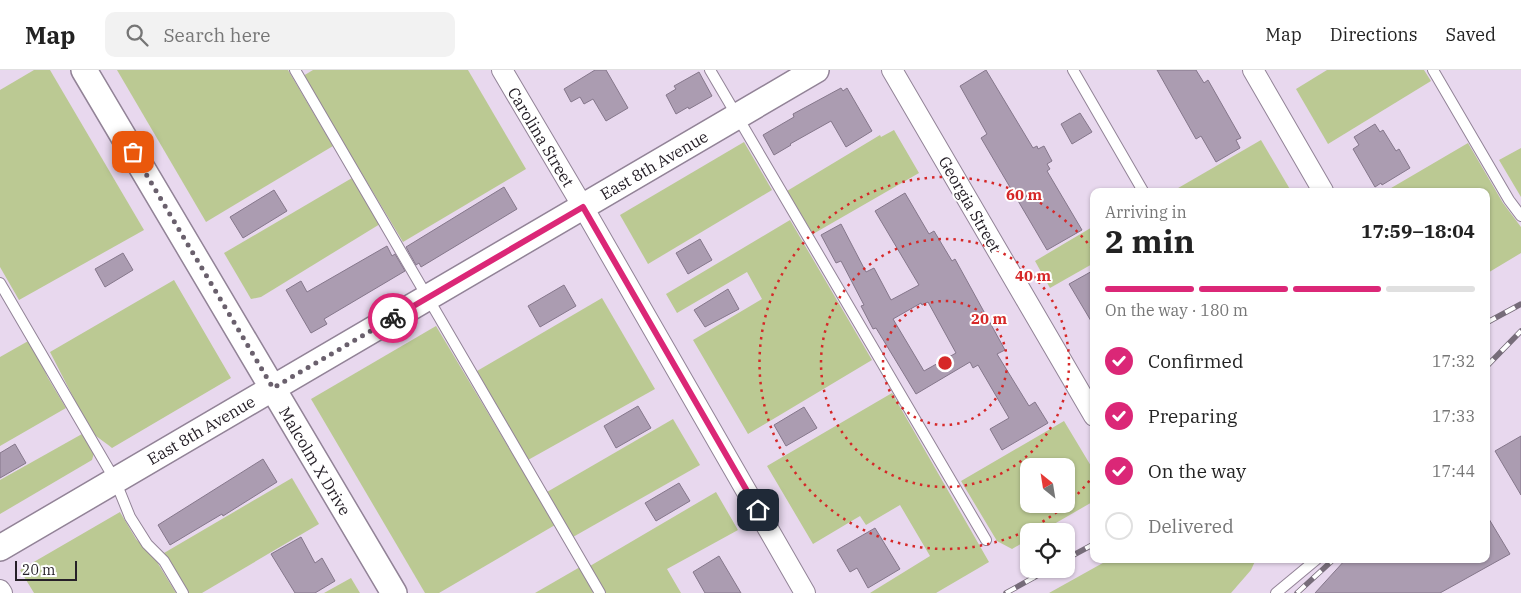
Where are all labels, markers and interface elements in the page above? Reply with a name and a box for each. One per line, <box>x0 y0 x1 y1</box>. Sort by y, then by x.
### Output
search box <box>105 12 455 57</box>
text: Map <box>25 19 75 51</box>
icon: search <box>123 21 151 49</box>
text: Search here <box>163 23 270 47</box>
text: Map <box>1265 23 1302 46</box>
text: Directions <box>1330 23 1418 46</box>
text: Saved <box>1446 23 1496 46</box>
street label: Carolina Street <box>503 84 579 191</box>
street label: East 8th Avenue <box>597 126 711 204</box>
pin <box>112 131 154 173</box>
icon: bag <box>119 138 147 166</box>
street label: Georgia Street <box>934 153 1006 256</box>
text: 60 m <box>1006 185 1042 204</box>
text: Arriving in <box>1105 202 1187 222</box>
text: 17:59–18:04 <box>1361 219 1475 243</box>
text: 2 min <box>1105 220 1195 262</box>
text: 40 m <box>1015 266 1051 285</box>
courier <box>368 293 418 343</box>
text: On the way · 180 m <box>1105 300 1248 320</box>
icon: bike <box>379 304 407 332</box>
text: 20 m <box>971 309 1007 328</box>
icon: check <box>1105 347 1133 375</box>
text: Confirmed <box>1148 349 1243 373</box>
text: 17:32 <box>1432 351 1475 371</box>
centre of rings <box>936 354 954 372</box>
street label: East 8th Avenue <box>144 391 258 469</box>
icon: check <box>1105 402 1133 430</box>
street label: Malcolm X Drive <box>275 403 355 519</box>
text: Preparing <box>1148 404 1237 428</box>
text: 17:33 <box>1432 406 1475 426</box>
icon: check <box>1105 457 1133 485</box>
north arrow <box>1020 458 1075 512</box>
map controls <box>1020 458 1075 578</box>
text: On the way <box>1148 459 1246 483</box>
text: 17:44 <box>1432 461 1475 481</box>
pin <box>737 489 779 531</box>
icon: home <box>744 496 772 524</box>
text: Delivered <box>1148 514 1234 538</box>
button: locate <box>1020 523 1075 578</box>
scale bar <box>15 558 78 581</box>
text: 20 m <box>22 561 55 579</box>

